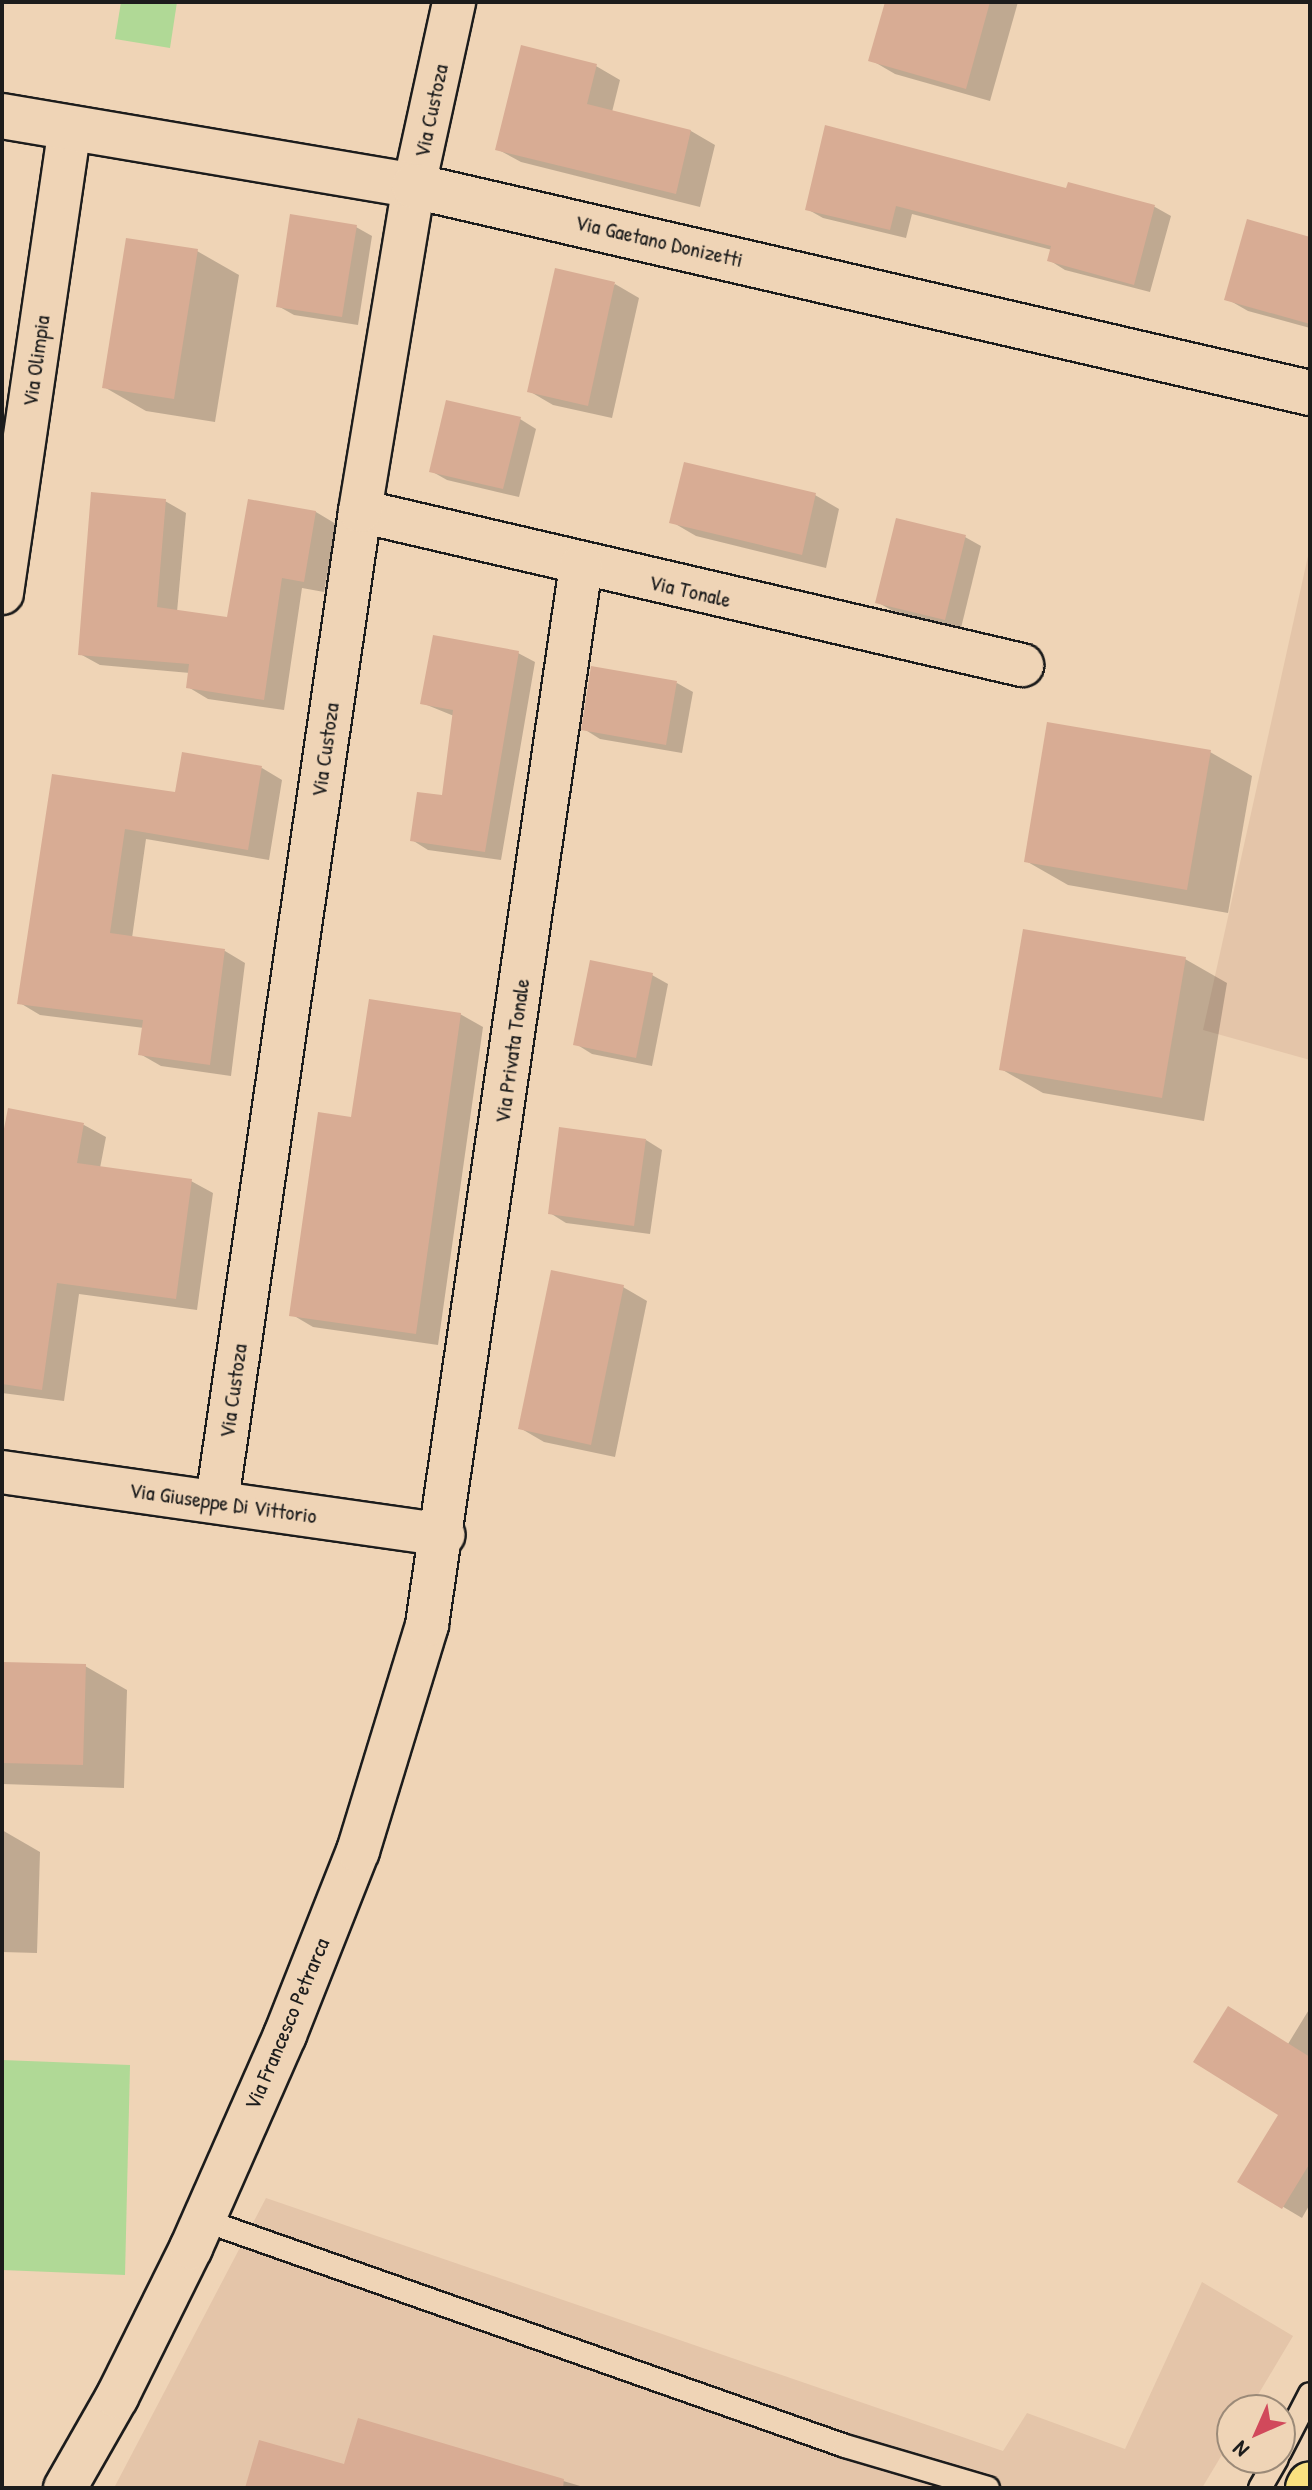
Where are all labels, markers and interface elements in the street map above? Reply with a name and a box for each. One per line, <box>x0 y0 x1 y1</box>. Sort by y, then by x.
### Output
street label: Via Custoza <box>408 62 454 160</box>
street label: Via Gaetano Donizetti <box>573 209 745 273</box>
street label: Via Olimpia <box>17 314 55 408</box>
street label: Via Tonale <box>646 569 734 613</box>
street label: Via Custoza <box>305 701 345 799</box>
street label: Via Privata Tonale <box>489 977 535 1125</box>
street label: Via Custoza <box>213 1342 253 1440</box>
street label: Via Giuseppe Di Vittorio <box>128 1477 318 1529</box>
street label: Via Francesco Petrarca <box>239 1934 335 2114</box>
north arrow <box>1216 2394 1296 2474</box>
text: N <box>1226 2435 1255 2464</box>

